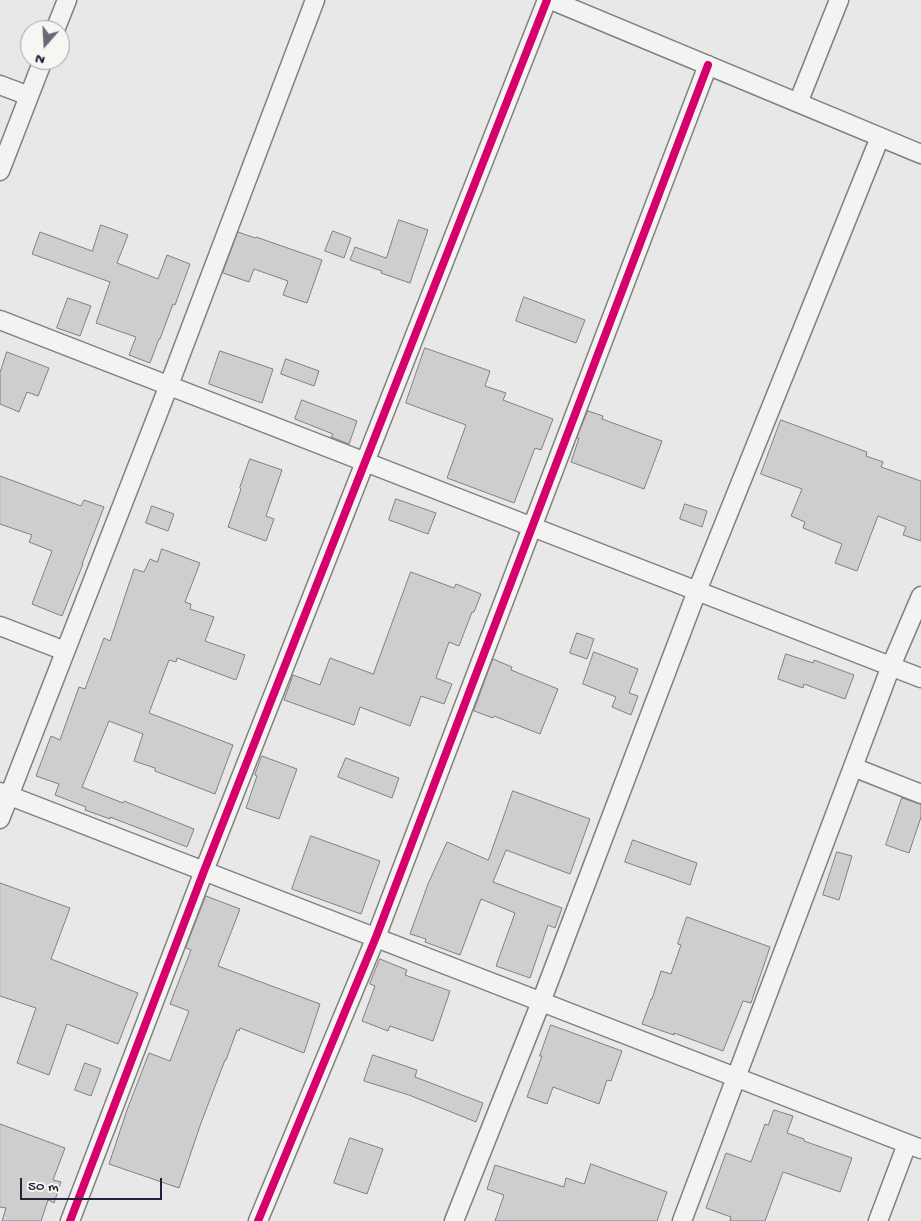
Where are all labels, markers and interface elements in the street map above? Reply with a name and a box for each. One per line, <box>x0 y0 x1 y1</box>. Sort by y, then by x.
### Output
north arrow <box>20 20 70 70</box>
text: N <box>33 49 47 68</box>
scale bar <box>22 1168 165 1200</box>
text: 50 m <box>28 1178 59 1196</box>

